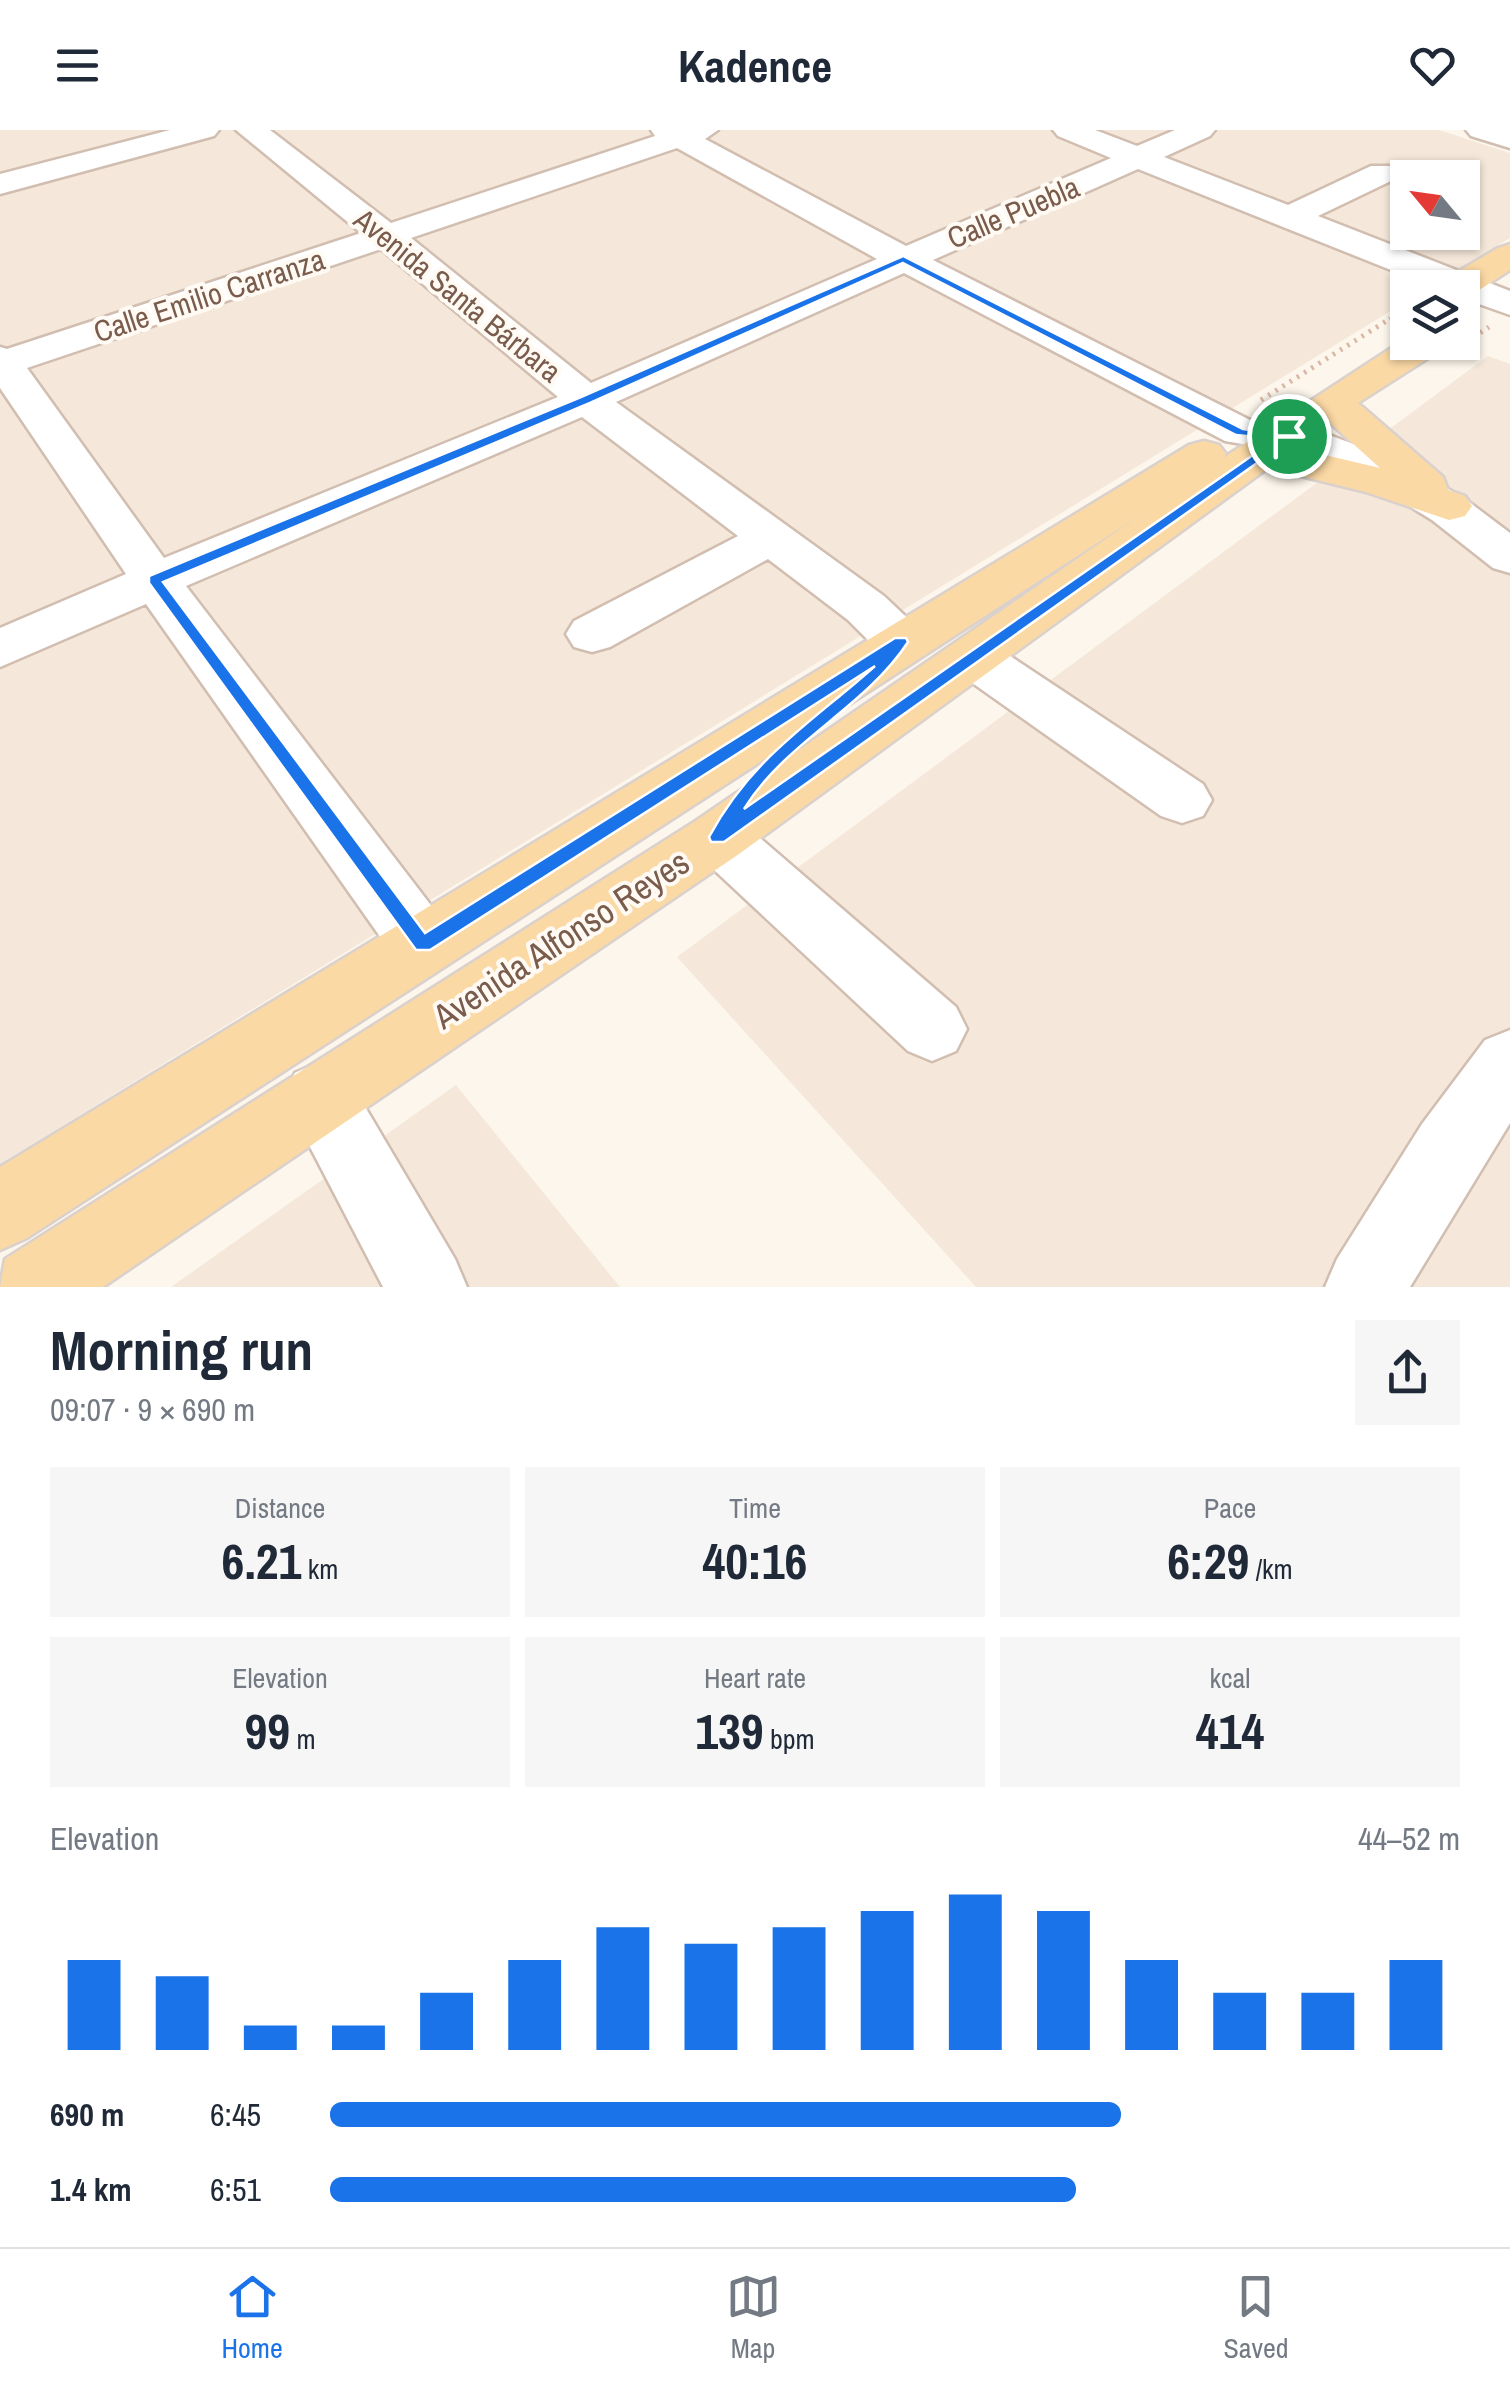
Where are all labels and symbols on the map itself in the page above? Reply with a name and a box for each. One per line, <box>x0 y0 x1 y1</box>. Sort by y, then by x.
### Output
north arrow <box>1390 160 1480 250</box>
street label: Calle Puebla <box>941 166 1085 258</box>
street label: Avenida Santa Bárbara <box>345 198 570 391</box>
street label: Calle Emilio Carranza <box>88 239 330 351</box>
pin <box>1247 394 1332 479</box>
street label: Avenida Alfonso Reyes <box>423 839 698 1040</box>

